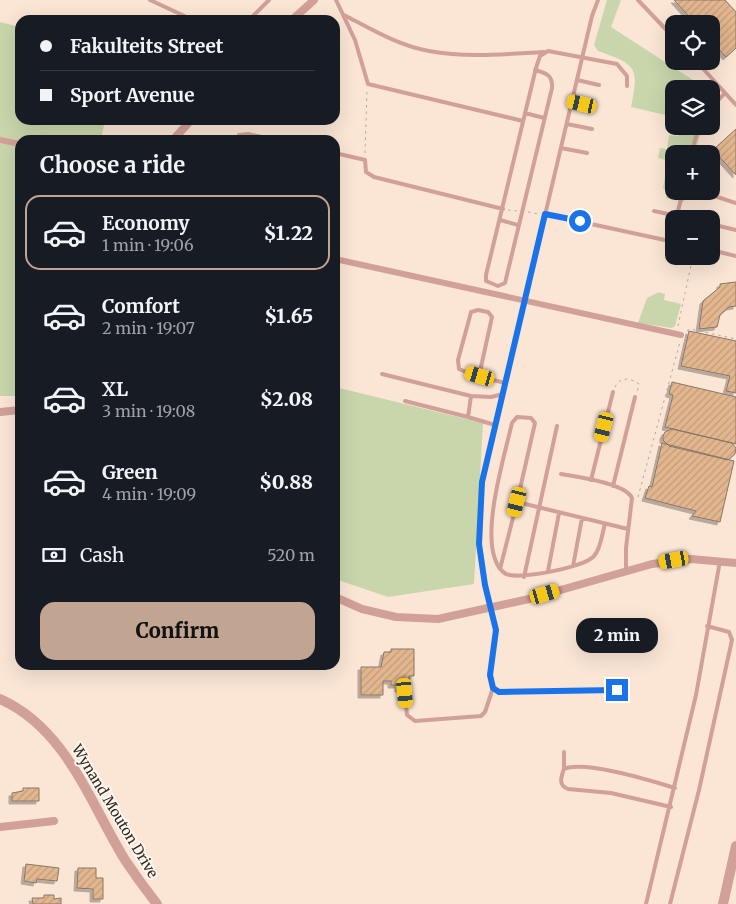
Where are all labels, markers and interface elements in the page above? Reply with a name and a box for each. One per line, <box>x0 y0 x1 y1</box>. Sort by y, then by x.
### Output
map controls <box>665 15 720 265</box>
button: locate <box>665 15 720 70</box>
text: Fakulteits Street <box>70 34 223 58</box>
button: layers <box>665 80 720 135</box>
text: Sport Avenue <box>70 83 195 107</box>
car <box>565 93 598 115</box>
button: + <box>665 145 720 200</box>
text: Choose a ride <box>40 151 185 179</box>
icon: car <box>42 210 87 255</box>
route start <box>569 210 591 232</box>
button: − <box>665 210 720 265</box>
text: Economy <box>102 211 190 235</box>
text: $1.22 <box>264 221 313 245</box>
text: 1 min · 19:06 <box>102 235 194 255</box>
icon: car <box>42 293 87 338</box>
text: Comfort <box>102 294 180 318</box>
text: $1.65 <box>264 304 313 328</box>
text: 2 min · 19:07 <box>102 318 195 338</box>
car <box>463 365 496 387</box>
icon: car <box>42 376 87 421</box>
text: XL <box>102 377 128 401</box>
text: $2.08 <box>260 387 313 411</box>
text: 3 min · 19:08 <box>102 401 195 421</box>
car <box>593 411 614 443</box>
icon: car <box>42 459 87 504</box>
text: Green <box>102 460 158 484</box>
text: $0.88 <box>259 470 313 494</box>
text: 4 min · 19:09 <box>102 484 196 504</box>
car <box>506 486 527 518</box>
icon: cash <box>40 541 68 569</box>
text: Cash <box>80 543 124 567</box>
text: 520 m <box>267 545 315 565</box>
car <box>657 550 690 570</box>
car <box>528 583 561 605</box>
button: Confirm <box>40 602 315 660</box>
callout: 2 min <box>576 618 658 652</box>
text: 2 min <box>594 625 640 645</box>
car <box>396 677 413 709</box>
route end <box>606 679 628 701</box>
street label: Wynand Mouton Drive <box>67 740 162 881</box>

